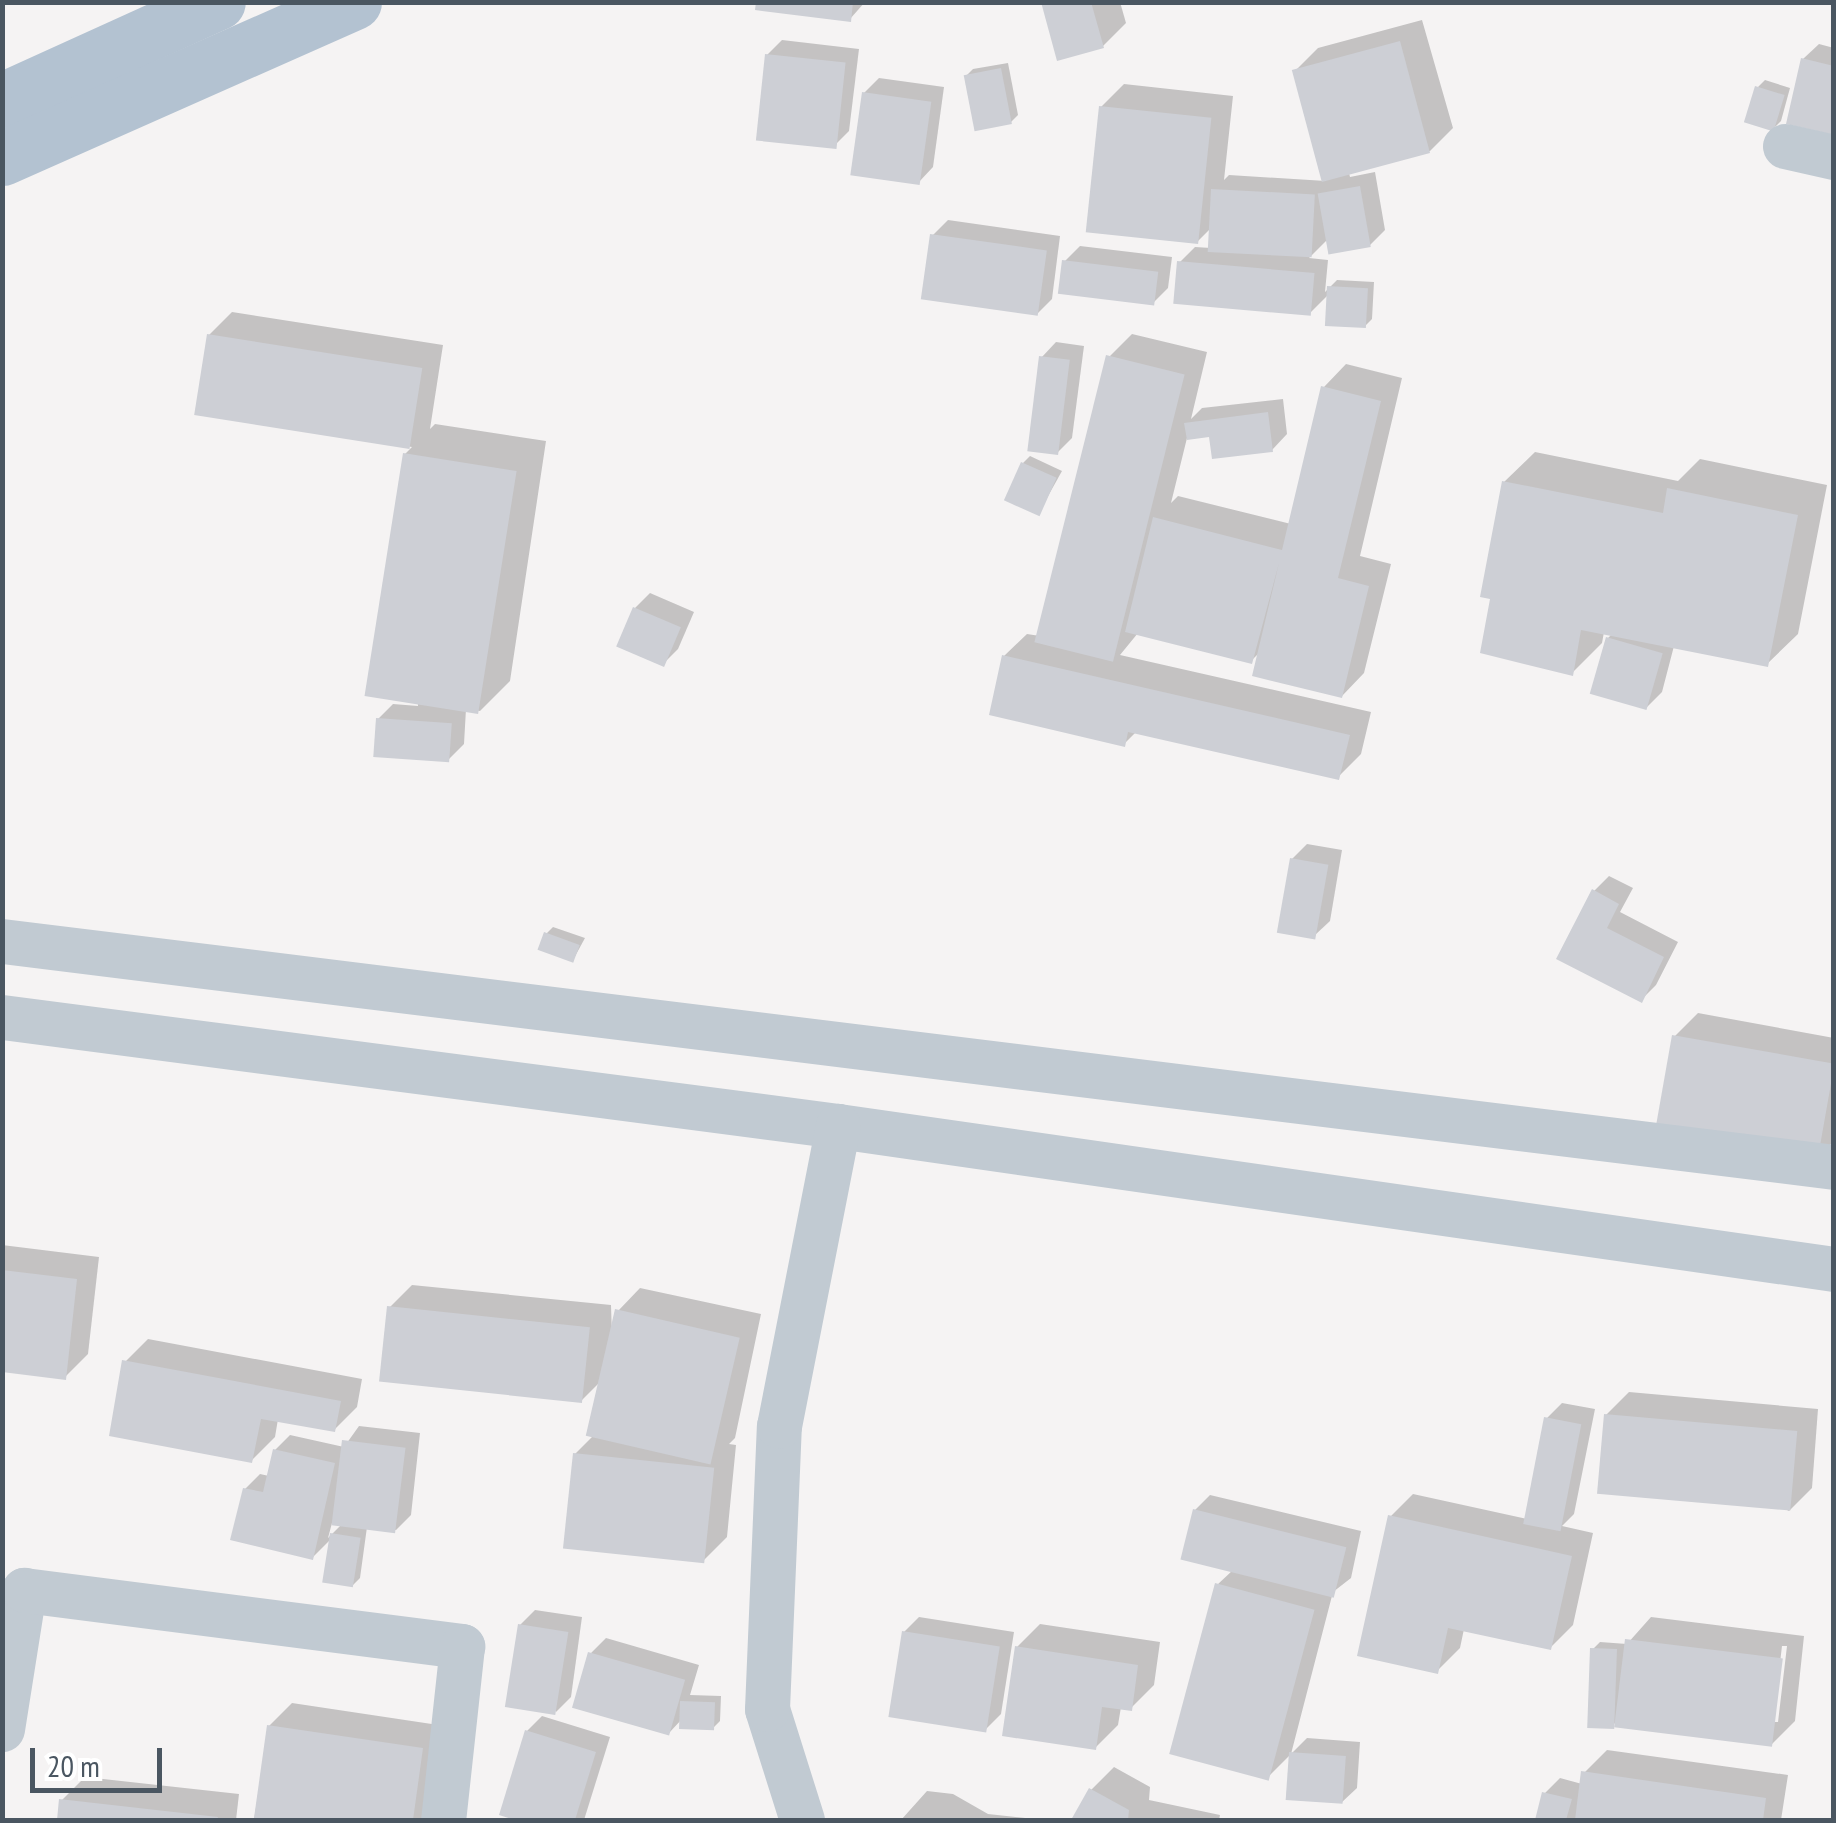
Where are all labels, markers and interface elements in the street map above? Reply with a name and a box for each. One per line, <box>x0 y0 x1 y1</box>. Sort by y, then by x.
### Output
scale bar <box>35 1728 168 1790</box>
text: 20 m <box>47 1746 100 1785</box>

